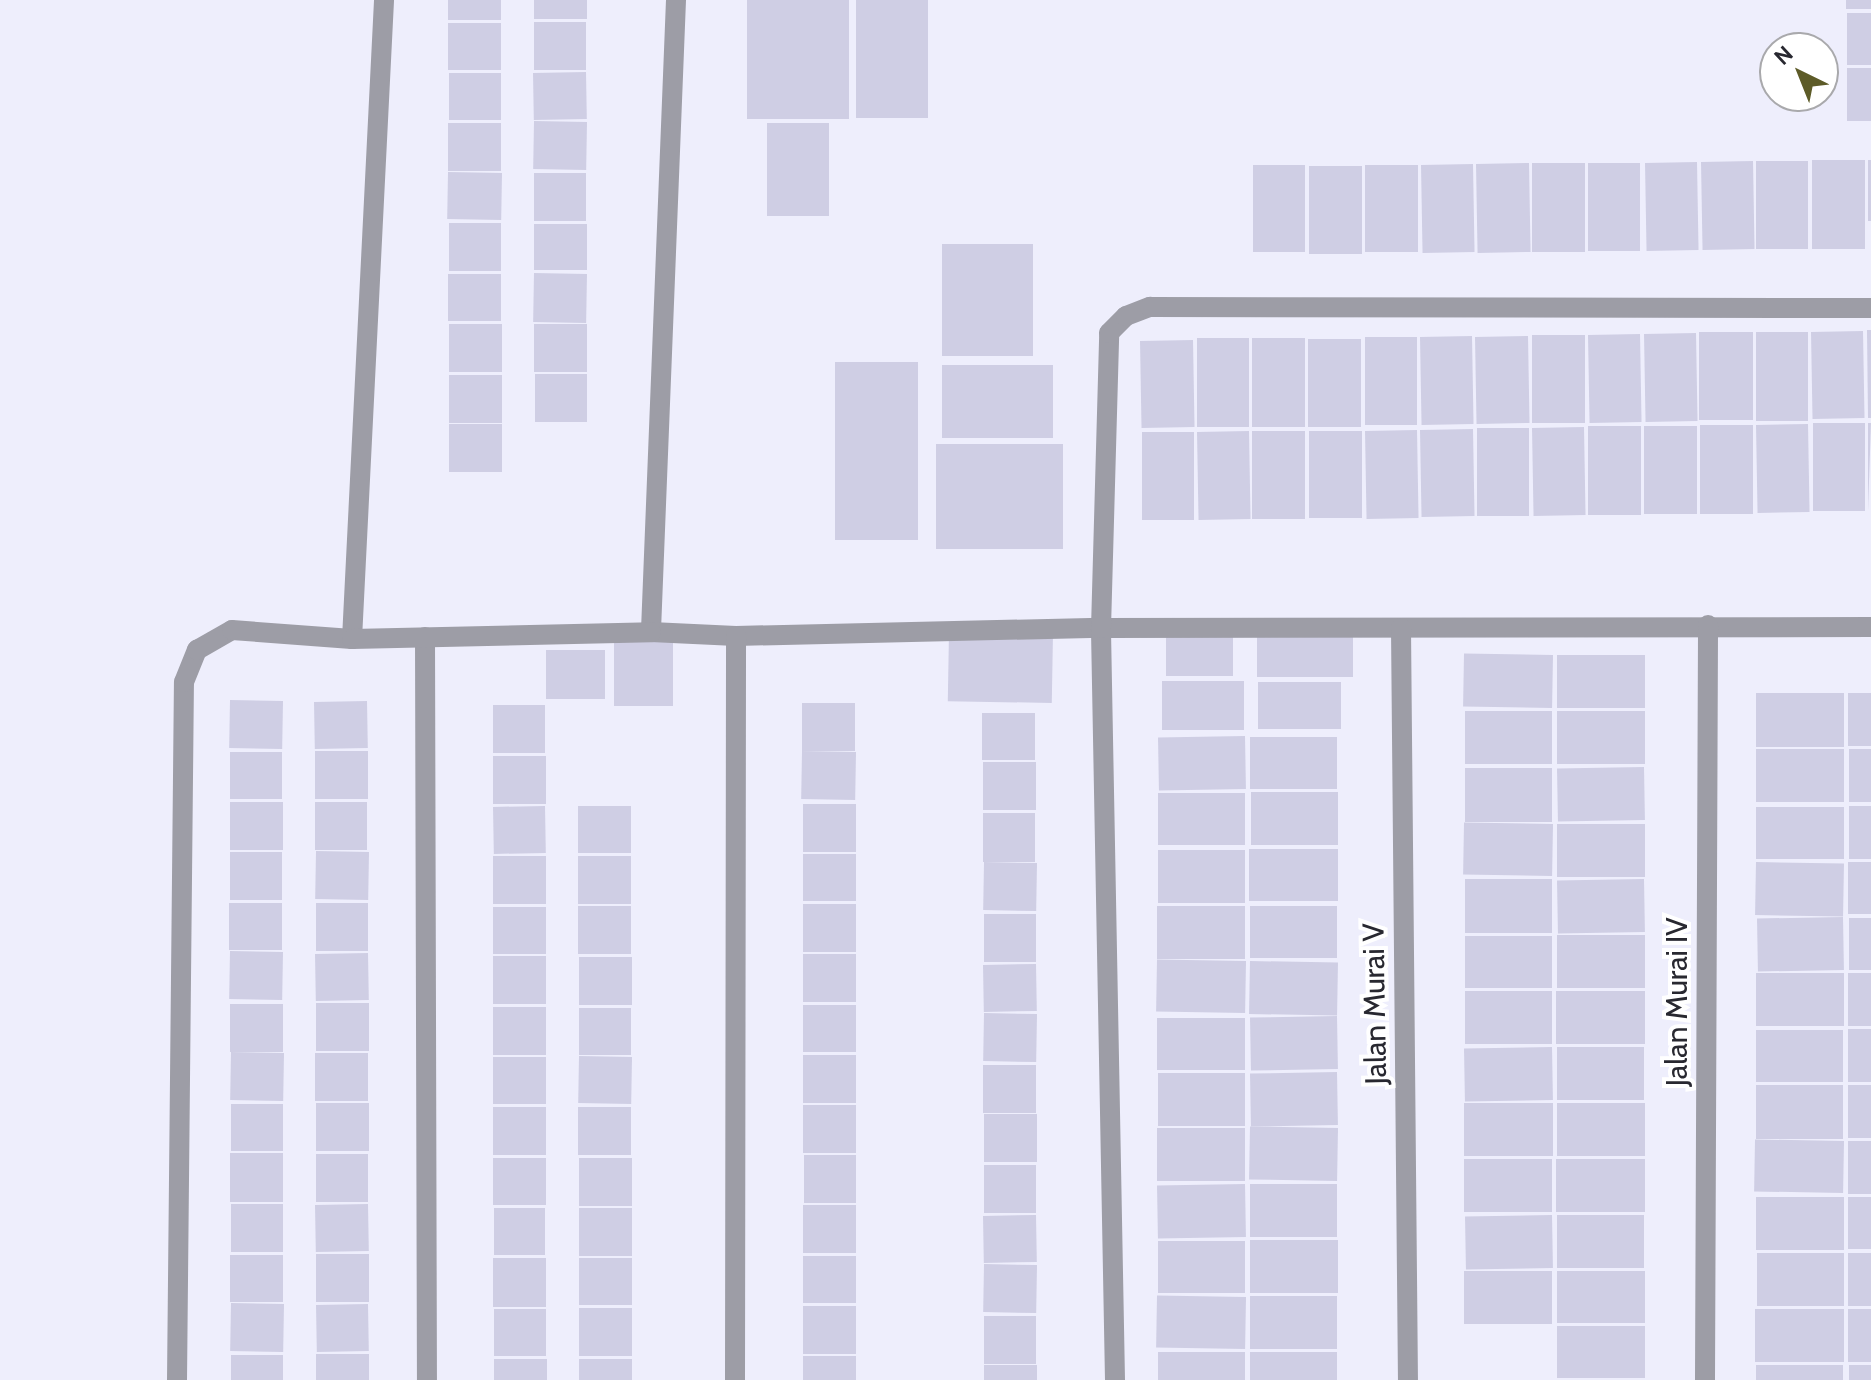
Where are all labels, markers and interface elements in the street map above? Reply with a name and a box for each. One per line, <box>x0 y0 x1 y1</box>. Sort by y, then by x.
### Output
north arrow <box>1759 32 1839 112</box>
text: N <box>1769 40 1799 71</box>
street label: Jalan Murai IV <box>1659 917 1695 1087</box>
street label: Jalan Murai V <box>1356 923 1394 1085</box>

